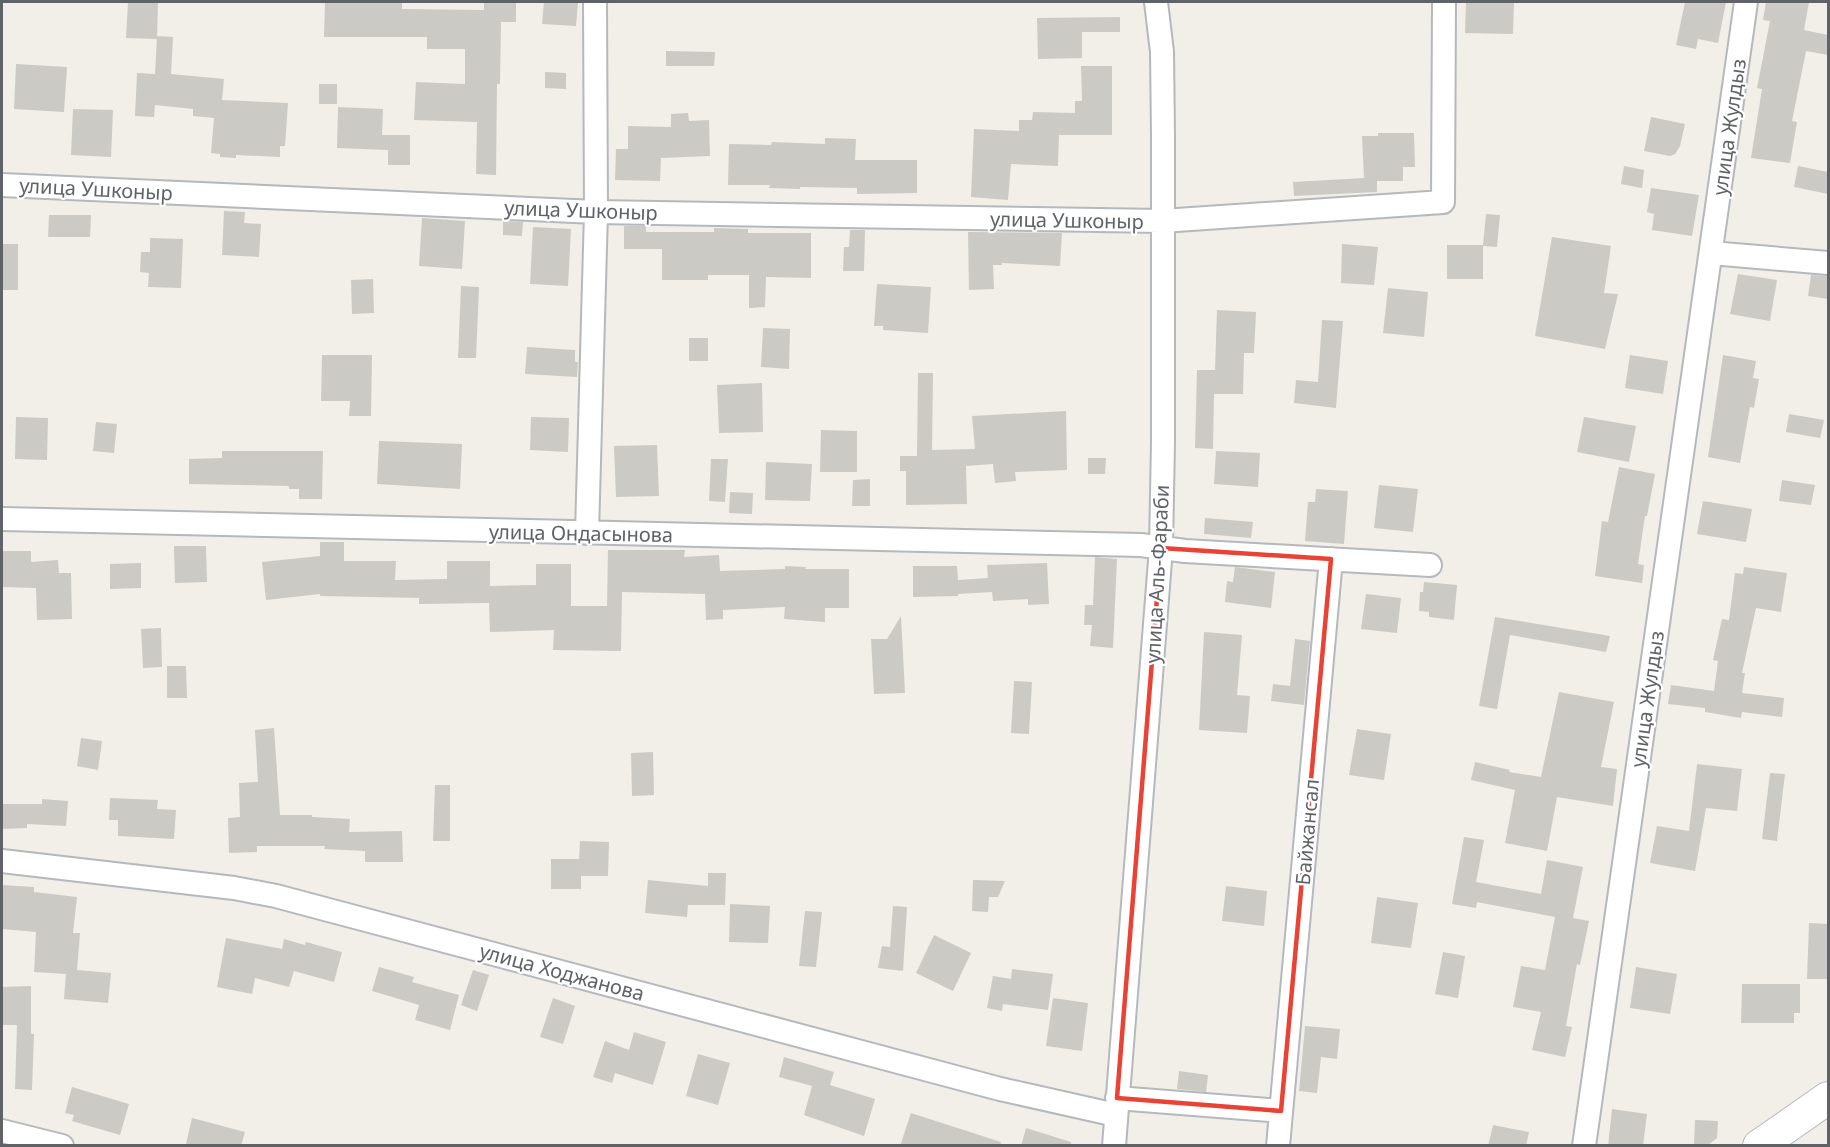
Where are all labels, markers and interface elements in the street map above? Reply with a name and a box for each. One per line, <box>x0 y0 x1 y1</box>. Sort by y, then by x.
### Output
street label: улица Жулдыз <box>1706 57 1752 197</box>
street label: улица Ушконыр <box>19 171 173 207</box>
street label: улица Ушконыр <box>504 194 658 226</box>
street label: улица Ушконыр <box>990 205 1144 235</box>
street label: улица Аль-Фараби <box>1139 484 1175 664</box>
street label: улица Ондасынова <box>489 518 673 548</box>
street label: улица Жулдыз <box>1624 629 1670 769</box>
street label: Байжансал <box>1289 778 1325 886</box>
street label: улица Ходжанова <box>477 937 647 1007</box>

